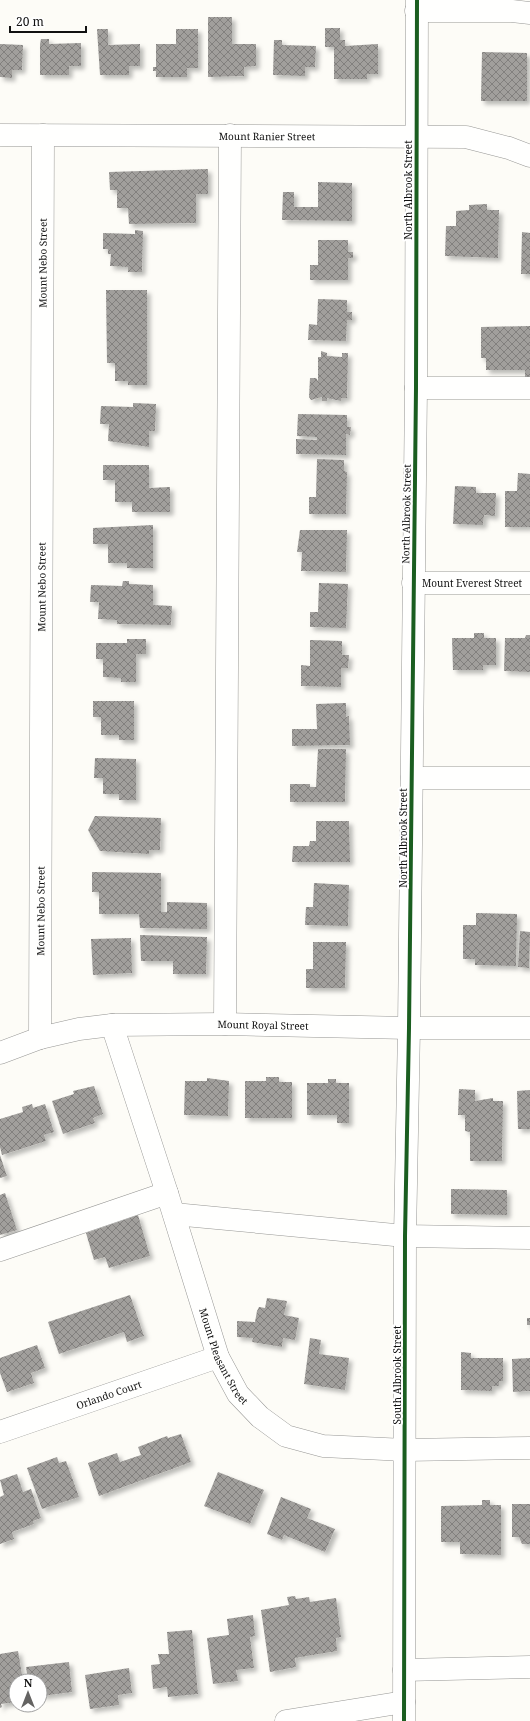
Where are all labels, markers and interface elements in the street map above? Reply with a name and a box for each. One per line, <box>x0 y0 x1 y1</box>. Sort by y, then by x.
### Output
scale bar <box>10 8 86 34</box>
text: 20 m <box>16 13 44 30</box>
street label: Mount Ranier Street <box>219 129 316 143</box>
street label: North Albrook Street <box>401 140 415 240</box>
street label: Mount Nebo Street <box>35 218 50 308</box>
street label: North Albrook Street <box>398 464 414 564</box>
street label: Mount Nebo Street <box>34 542 49 632</box>
street label: Mount Everest Street <box>422 576 523 590</box>
street label: North Albrook Street <box>396 788 410 888</box>
street label: Mount Nebo Street <box>33 866 48 956</box>
street label: Mount Royal Street <box>217 1017 309 1033</box>
street label: Mount Pleasant Street <box>196 1306 252 1408</box>
street label: South Albrook Street <box>390 1325 404 1424</box>
street label: Orlando Court <box>74 1377 144 1412</box>
north arrow <box>8 1673 48 1713</box>
text: N <box>24 1675 33 1690</box>

